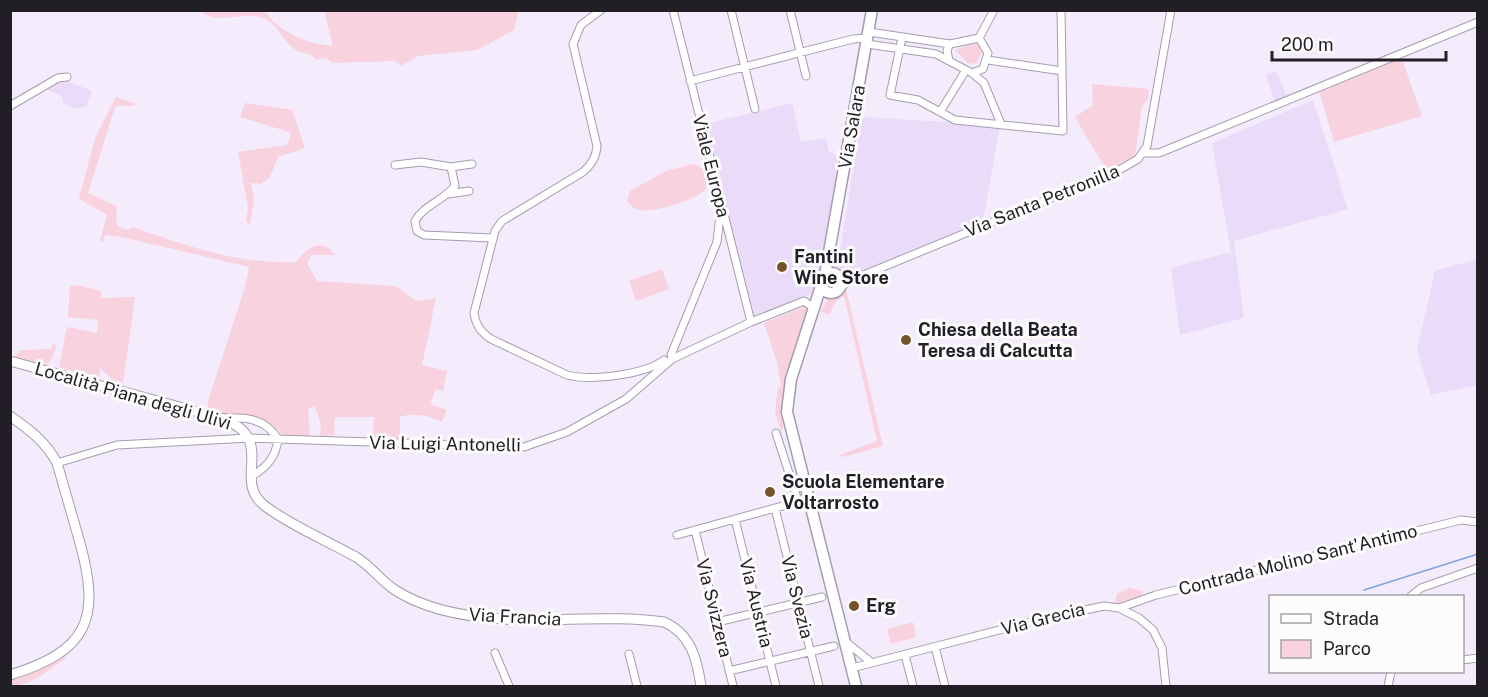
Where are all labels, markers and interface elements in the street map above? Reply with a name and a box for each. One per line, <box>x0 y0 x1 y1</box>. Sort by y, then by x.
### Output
scale bar <box>1272 24 1446 62</box>
text: 200 m <box>1281 34 1334 55</box>
street label: Via Salara <box>834 83 869 171</box>
street label: Viale Europa <box>689 112 734 219</box>
street label: Via Santa Petronilla <box>962 160 1122 241</box>
place label: Fantini Wine Store <box>794 246 889 288</box>
marker: Fantini Wine Store <box>775 260 789 274</box>
place label: Chiesa della Beata Teresa di Calcutta <box>918 319 1078 361</box>
marker: Chiesa della Beata Teresa di Calcutta <box>899 333 913 347</box>
street label: Località Piana degli Ulivi <box>32 357 234 434</box>
street label: Via Luigi Antonelli <box>369 432 521 455</box>
place label: Scuola Elementare Voltarrosto <box>782 471 945 513</box>
marker: Scuola Elementare Voltarrosto <box>763 485 777 499</box>
street label: Contrada Molino Sant'Antimo <box>1176 520 1419 599</box>
street label: Via Svezia <box>777 553 818 641</box>
street label: Via Svizzera <box>692 556 737 659</box>
street label: Via Austria <box>735 556 778 650</box>
place label: Erg <box>866 595 896 616</box>
legend <box>1269 595 1464 673</box>
street label: Via Grecia <box>999 598 1087 639</box>
marker: Erg <box>847 599 861 613</box>
street label: Via Francia <box>468 604 562 629</box>
text: Strada <box>1323 608 1379 629</box>
text: Parco <box>1323 638 1371 659</box>

